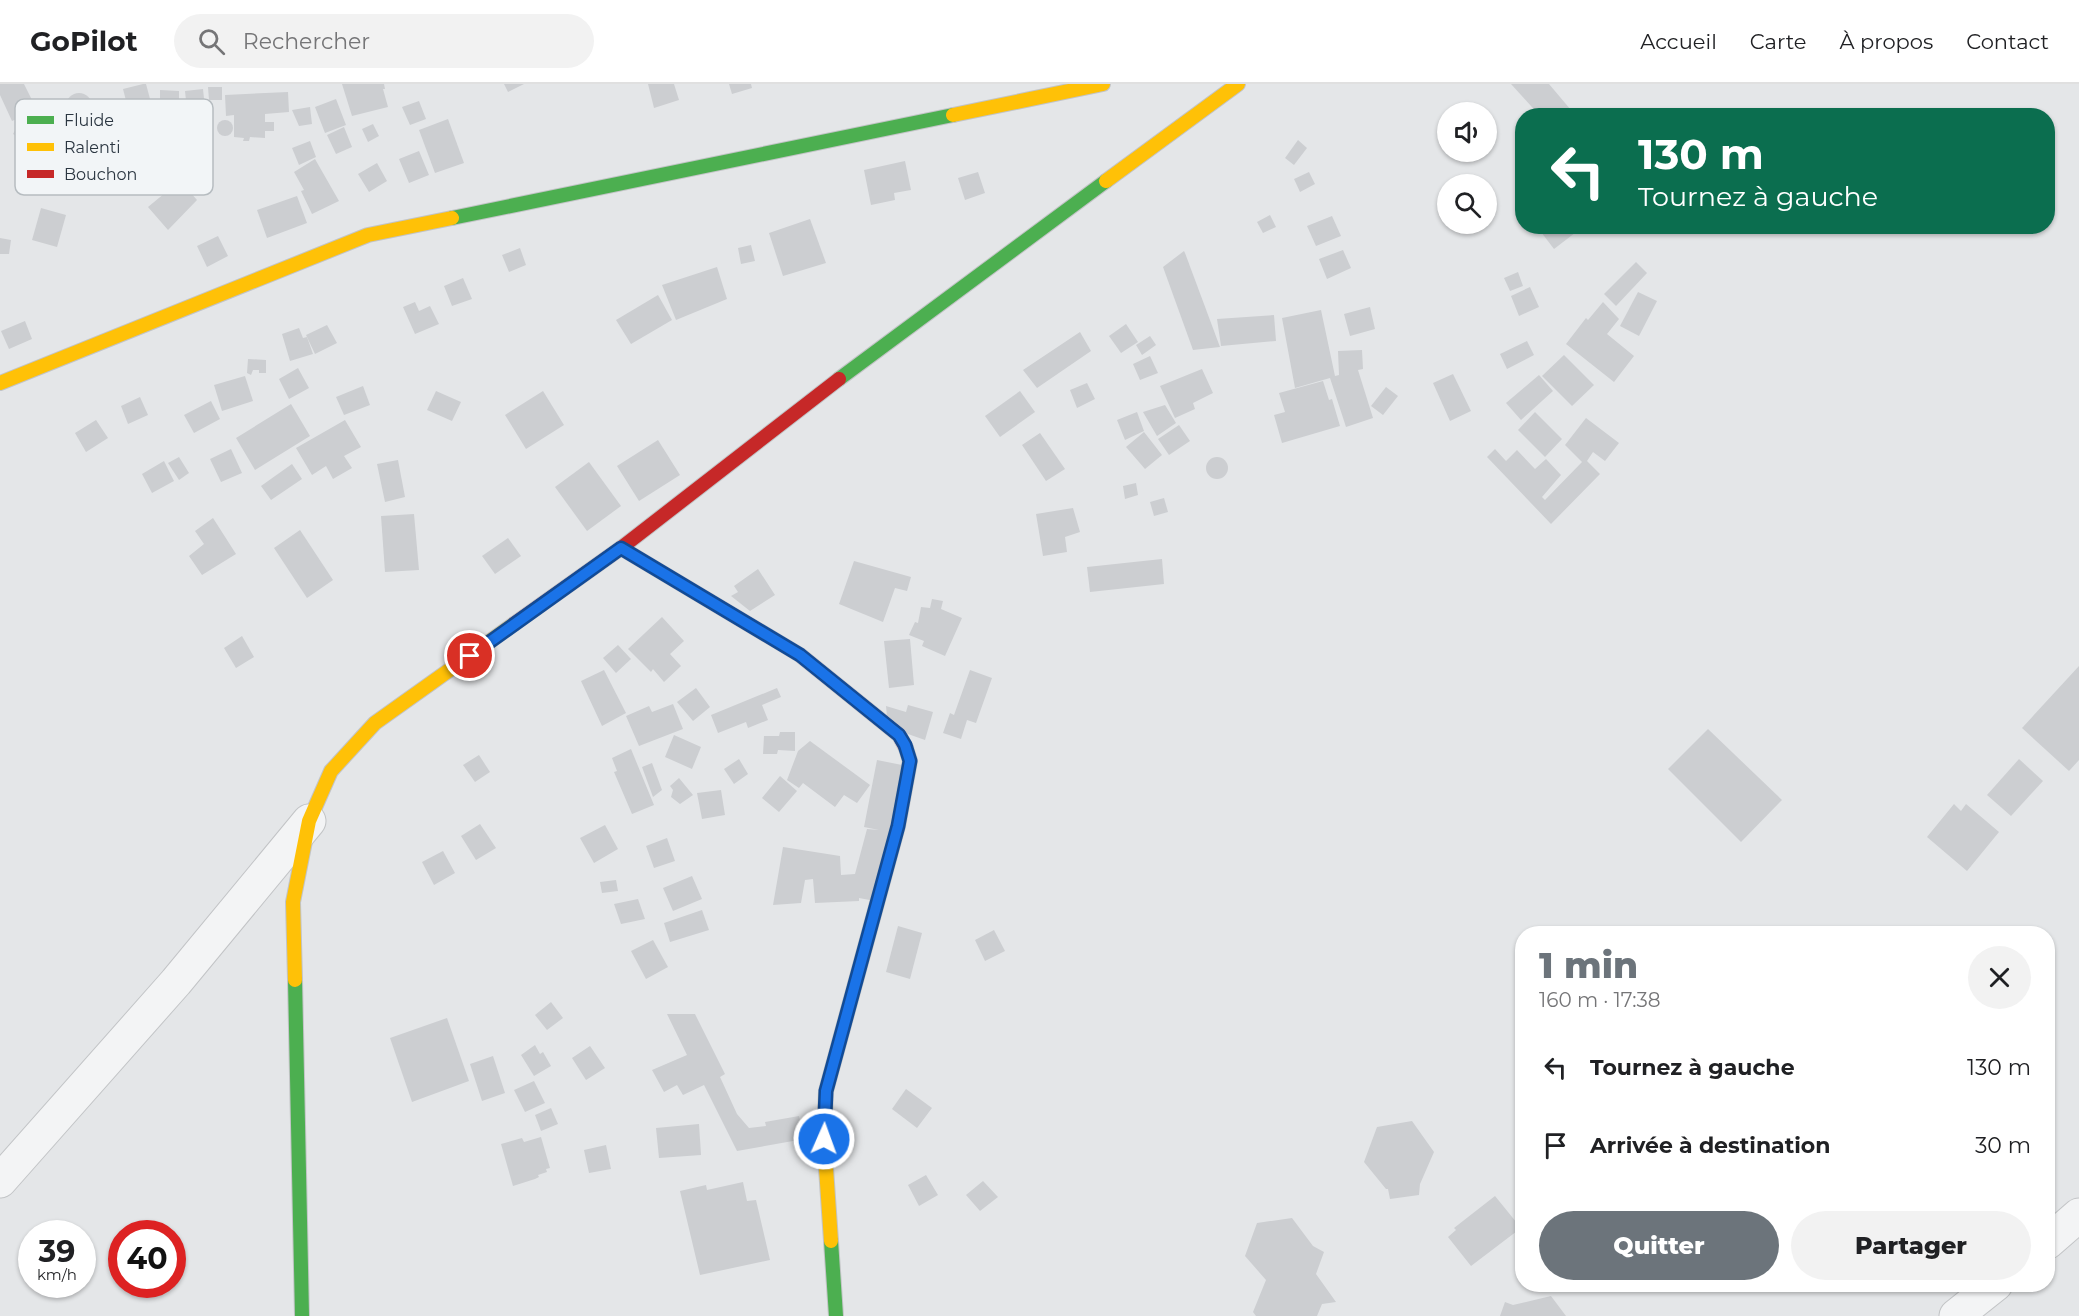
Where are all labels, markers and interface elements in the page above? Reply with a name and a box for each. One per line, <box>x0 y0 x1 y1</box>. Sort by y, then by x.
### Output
search box <box>174 14 594 68</box>
text: GoPilot <box>30 24 138 58</box>
icon: search <box>195 25 228 58</box>
text: Rechercher <box>243 28 370 55</box>
text: Accueil <box>1640 29 1717 54</box>
text: Carte <box>1750 29 1806 54</box>
text: À propos <box>1839 29 1933 54</box>
text: Contact <box>1966 29 2049 54</box>
legend <box>15 99 213 195</box>
map controls <box>1437 102 1497 234</box>
button: sound <box>1437 102 1497 162</box>
text: Fluide <box>64 111 114 130</box>
text: 130 m <box>1638 128 1764 180</box>
icon: left <box>1539 132 1617 210</box>
text: Ralenti <box>64 138 121 157</box>
text: Bouchon <box>64 165 137 184</box>
button: search <box>1437 174 1497 234</box>
text: Tournez à gauche <box>1638 180 1878 213</box>
pin <box>444 630 495 681</box>
icon: arrive <box>453 639 486 672</box>
text: 1 min <box>1539 943 1638 987</box>
button: close <box>1968 946 2031 1009</box>
text: 160 m · 17:38 <box>1539 988 1661 1012</box>
icon: left <box>1539 1051 1572 1084</box>
text: Tournez à gauche <box>1590 1054 1795 1081</box>
text: 130 m <box>1967 1054 2031 1081</box>
position arrow <box>792 1107 856 1171</box>
icon: arrive <box>1539 1129 1572 1162</box>
text: Arrivée à destination <box>1590 1132 1830 1159</box>
text: 30 m <box>1975 1132 2031 1159</box>
button: Quitter <box>1539 1211 1779 1280</box>
button: Partager <box>1791 1211 2031 1280</box>
speed limit sign: 40 <box>108 1220 186 1298</box>
text: 39 <box>39 1233 75 1270</box>
text: km/h <box>37 1265 77 1284</box>

